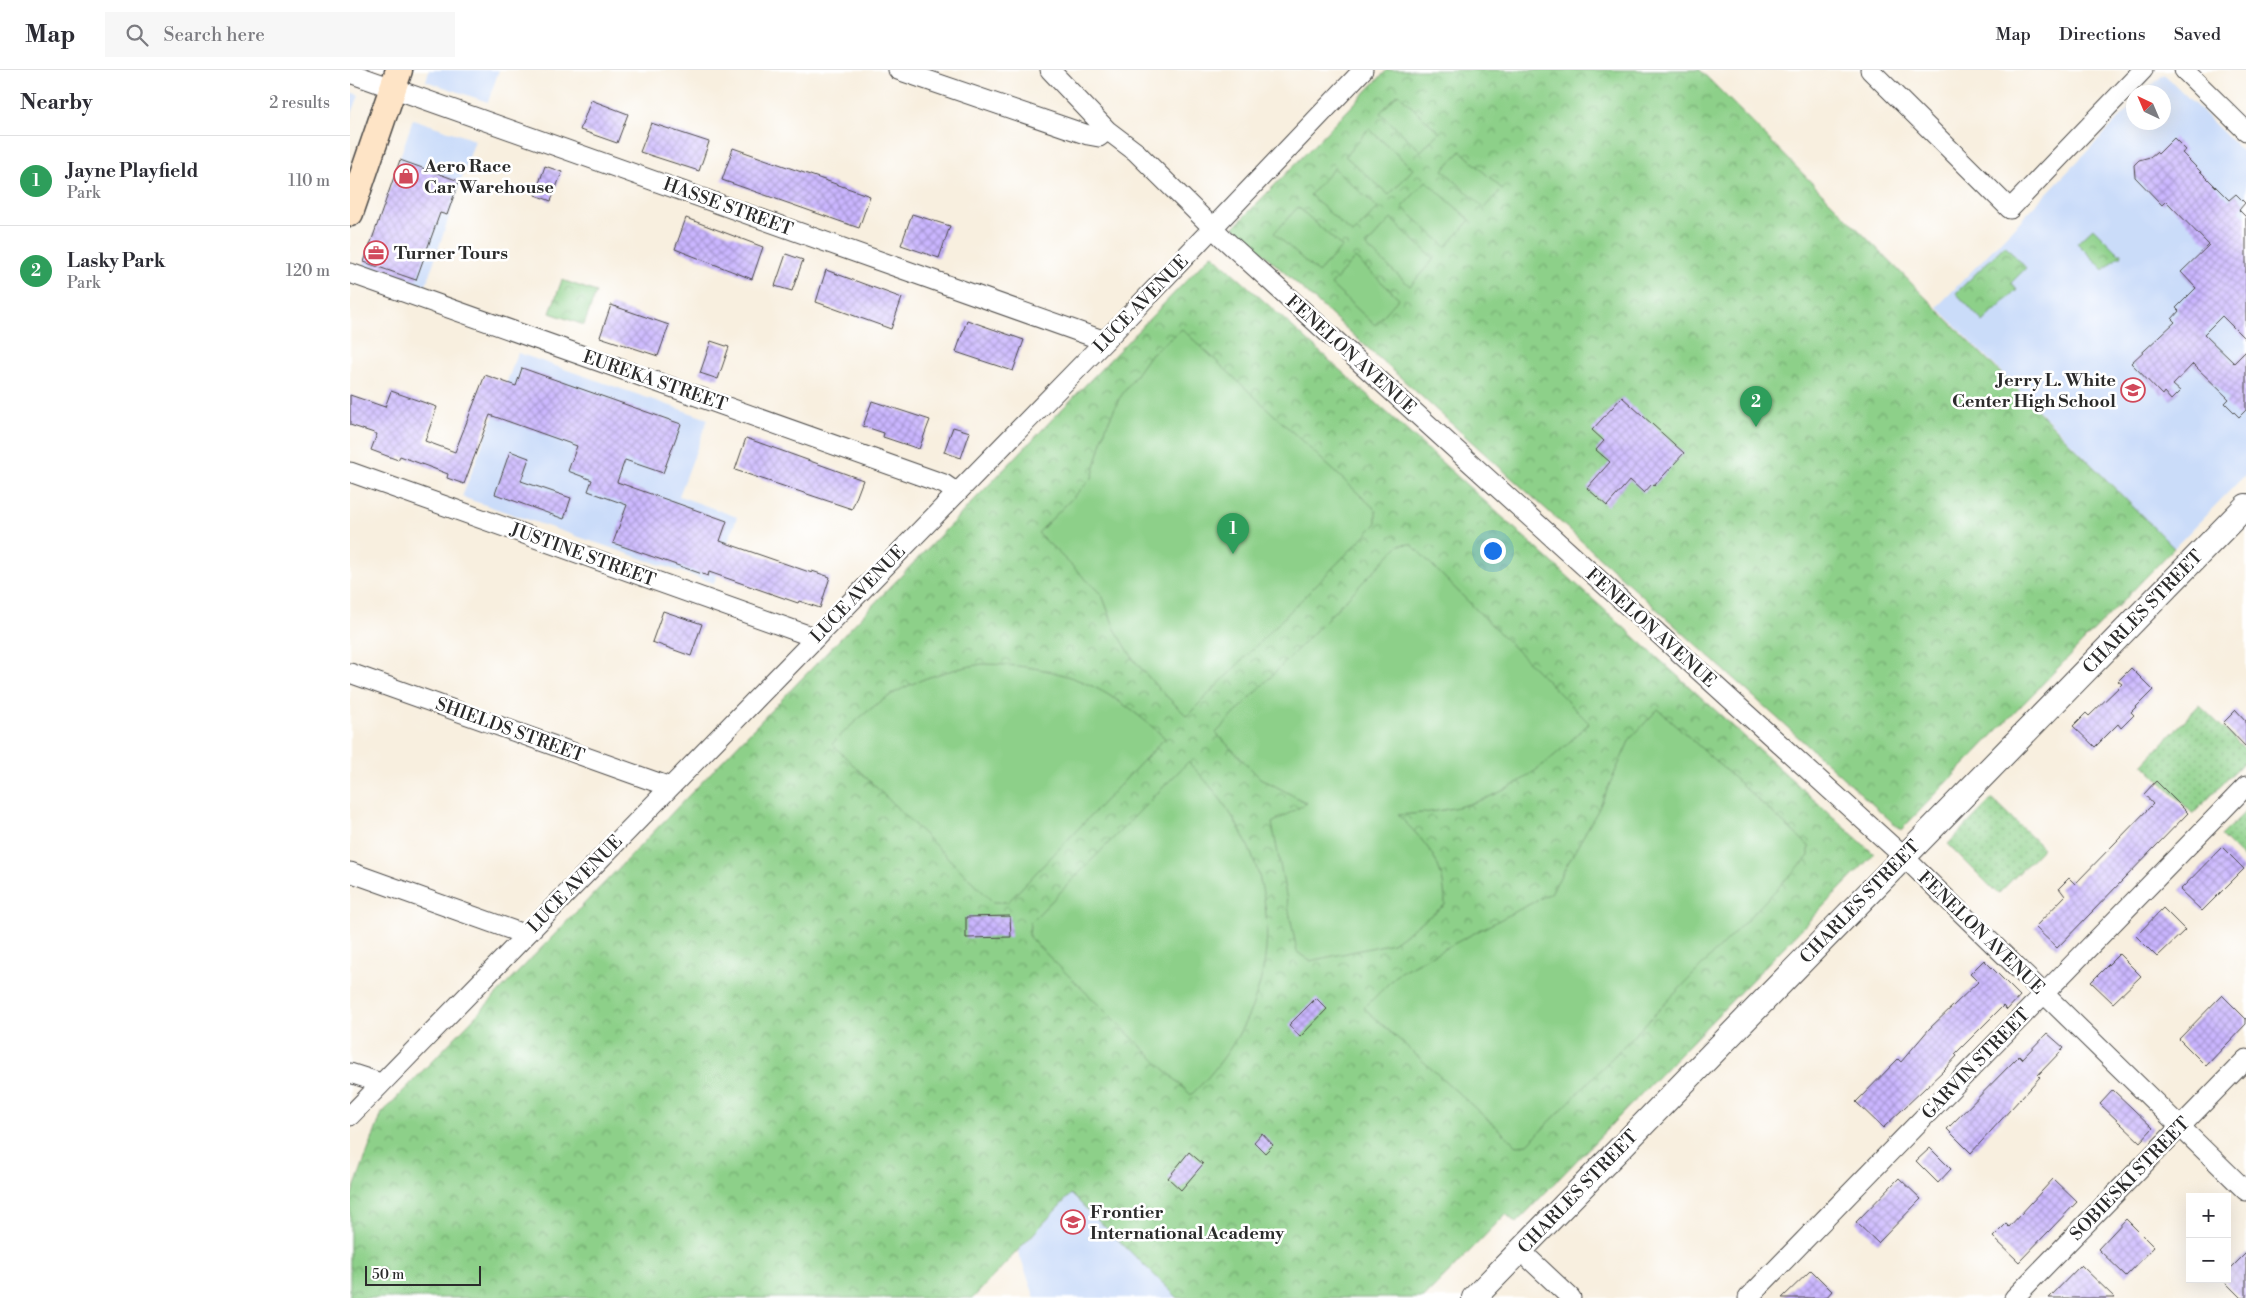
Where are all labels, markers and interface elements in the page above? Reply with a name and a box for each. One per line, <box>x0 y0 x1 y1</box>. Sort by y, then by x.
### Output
search box <box>105 12 455 57</box>
text: Map <box>25 20 75 50</box>
icon: search <box>123 21 151 49</box>
text: Search here <box>163 23 265 47</box>
text: Map <box>1995 23 2031 46</box>
text: Directions <box>2059 23 2146 46</box>
text: Saved <box>2174 23 2221 46</box>
north arrow <box>2126 85 2171 130</box>
text: Nearby <box>20 90 93 116</box>
text: 2 results <box>269 93 330 113</box>
place label: Aero Race Car Warehouse <box>423 155 554 199</box>
text: Jayne Playfield <box>67 159 198 183</box>
shop icon: Aero Race Car Warehouse <box>393 163 419 189</box>
text: 1 <box>32 171 40 191</box>
text: 110 m <box>288 171 330 191</box>
street label: HASSE STREET <box>660 173 796 241</box>
text: Park <box>67 183 100 203</box>
office icon: Turner Tours <box>363 240 389 266</box>
place label: Turner Tours <box>394 242 508 265</box>
text: Lasky Park <box>67 249 166 273</box>
street label: LUCE AVENUE <box>1088 250 1194 358</box>
text: 2 <box>31 261 41 281</box>
text: 120 m <box>286 261 330 281</box>
text: Park <box>67 273 100 293</box>
street label: FENELON AVENUE <box>1281 290 1421 420</box>
street label: EUREKA STREET <box>580 346 730 417</box>
place label: Jerry L. White Center High School <box>1952 369 2116 413</box>
school or university icon: Jerry L. White Center High School <box>2120 377 2146 403</box>
pin: 2 <box>1740 386 1772 427</box>
pin: 1 <box>1217 513 1249 554</box>
street label: JUSTINE STREET <box>506 518 659 592</box>
your location <box>1480 538 1506 564</box>
street label: LUCE AVENUE <box>805 540 911 648</box>
street label: CHARLES STREET <box>2078 545 2208 679</box>
street label: FENELON AVENUE <box>1581 563 1721 693</box>
street label: SHIELDS STREET <box>433 692 588 768</box>
street label: LUCE AVENUE <box>522 830 628 938</box>
street label: CHARLES STREET <box>1795 835 1925 969</box>
street label: FENELON AVENUE <box>1913 867 2049 999</box>
street label: GARVIN STREET <box>1917 1003 2035 1124</box>
street label: SOBIESKI STREET <box>2065 1112 2195 1246</box>
street label: CHARLES STREET <box>1513 1125 1643 1259</box>
map controls <box>2186 1193 2231 1283</box>
button: + <box>2186 1193 2231 1238</box>
place label: Frontier International Academy <box>1090 1201 1285 1245</box>
school or university icon: Frontier International Academy <box>1060 1209 1086 1235</box>
button: − <box>2186 1238 2231 1283</box>
scale bar <box>365 1263 481 1286</box>
text: 50 m <box>372 1266 404 1284</box>

